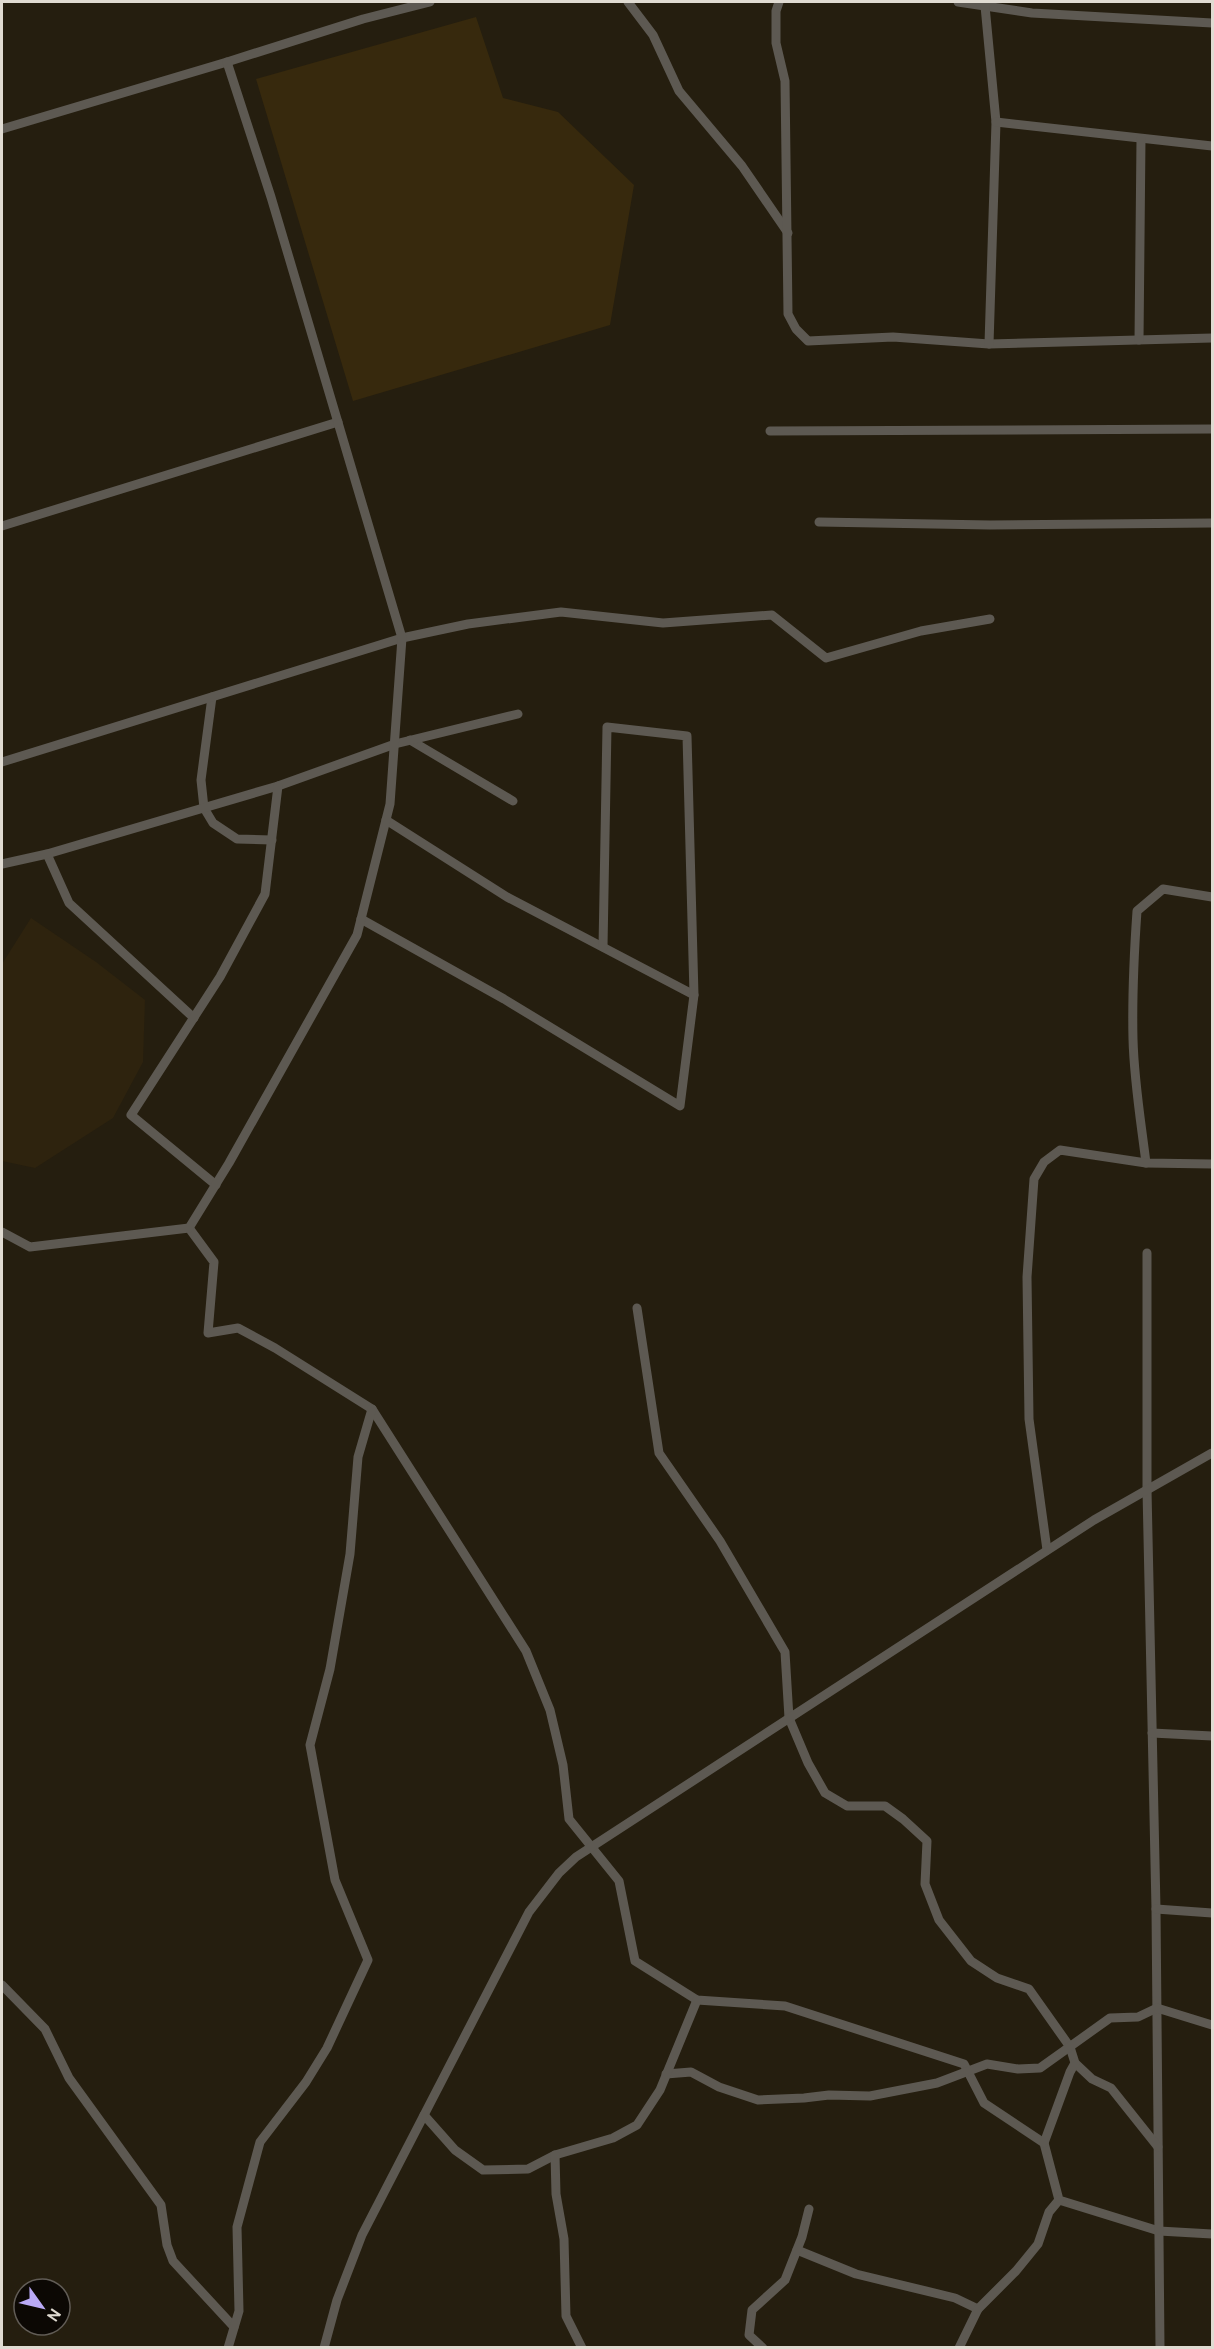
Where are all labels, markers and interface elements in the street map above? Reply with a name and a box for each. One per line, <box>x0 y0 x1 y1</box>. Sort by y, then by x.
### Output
north arrow <box>12 2277 72 2337</box>
text: N <box>43 2305 65 2325</box>

